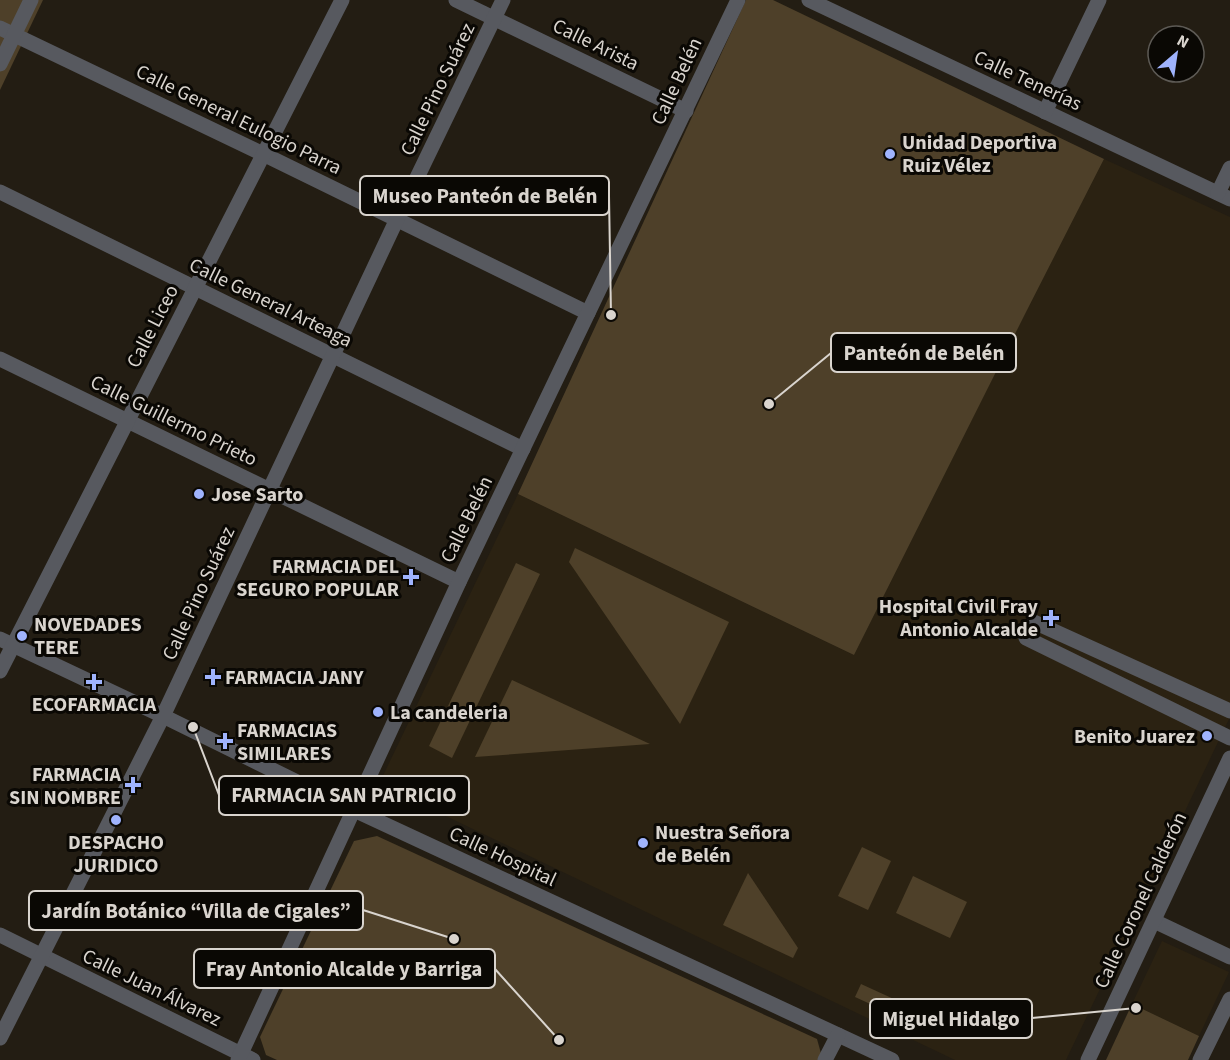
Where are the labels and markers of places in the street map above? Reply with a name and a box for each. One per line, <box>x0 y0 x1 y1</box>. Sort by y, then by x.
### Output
place label: Unidad Deportiva Ruiz Vélez <box>902 129 1057 180</box>
marker: Unidad Deportiva Ruiz Vélez <box>883 147 897 161</box>
callout: Museo Panteón de Belén <box>360 176 609 215</box>
callout: Panteón de Belén <box>831 333 1016 372</box>
place label: Jose Sarto <box>211 481 303 509</box>
marker: Jose Sarto <box>192 487 206 501</box>
place label: FARMACIA DEL SEGURO POPULAR <box>236 553 399 604</box>
marker: FARMACIA DEL SEGURO POPULAR <box>404 570 418 584</box>
place label: Hospital Civil Fray Antonio Alcalde <box>879 593 1039 644</box>
marker: Hospital Civil Fray Antonio Alcalde <box>1042 609 1060 627</box>
place label: NOVEDADES TERE <box>34 611 142 662</box>
marker: NOVEDADES TERE <box>15 629 29 643</box>
place label: FARMACIA JANY <box>225 664 364 692</box>
marker: FARMACIA JANY <box>206 670 220 684</box>
marker: ECOFARMACIA <box>87 675 101 689</box>
place label: ECOFARMACIA <box>32 691 157 719</box>
place label: La candeleria <box>390 699 508 727</box>
marker: La candeleria <box>371 705 385 719</box>
place label: FARMACIAS SIMILARES <box>237 717 337 768</box>
place label: Benito Juarez <box>1074 723 1195 751</box>
marker: Benito Juarez <box>1200 729 1214 743</box>
marker: FARMACIAS SIMILARES <box>218 734 232 748</box>
place label: FARMACIA SIN NOMBRE <box>9 761 122 812</box>
callout: FARMACIA SAN PATRICIO <box>219 776 469 815</box>
marker: FARMACIA SIN NOMBRE <box>126 778 140 792</box>
marker: DESPACHO JURIDICO <box>109 813 123 827</box>
place label: Nuestra Señora de Belén <box>655 819 790 870</box>
place label: DESPACHO JURIDICO <box>68 829 164 880</box>
marker: Nuestra Señora de Belén <box>636 836 650 850</box>
callout: Jardín Botánico “Villa de Cigales” <box>29 891 363 930</box>
callout: Fray Antonio Alcalde y Barriga <box>194 949 495 988</box>
callout: Miguel Hidalgo <box>870 999 1032 1038</box>

